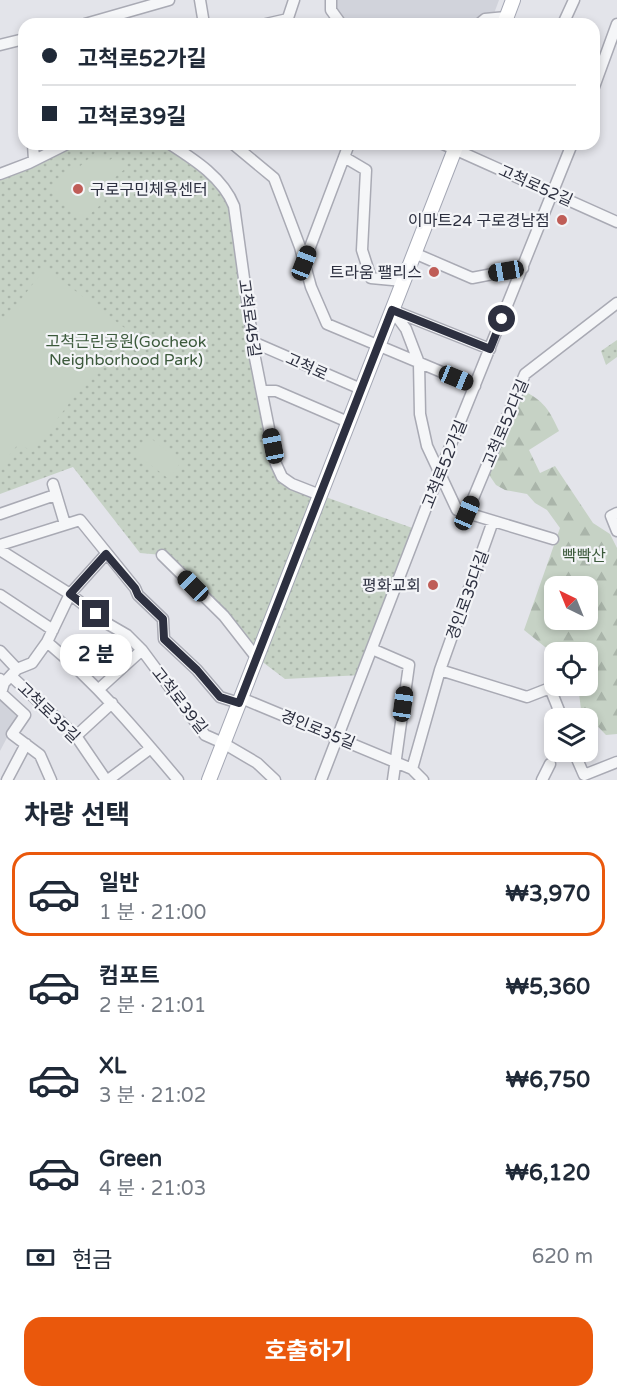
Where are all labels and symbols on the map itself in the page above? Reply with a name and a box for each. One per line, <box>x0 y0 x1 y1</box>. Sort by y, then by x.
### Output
street label: 고척로52길 <box>495 161 576 211</box>
place label: 구로구민체육센터 <box>90 180 208 200</box>
marker: 구로구민체육센터 <box>71 182 85 196</box>
place label: 이마트24 구로경남점 <box>408 211 550 231</box>
marker: 이마트24 구로경남점 <box>555 213 569 227</box>
car <box>289 243 319 283</box>
car <box>487 259 525 283</box>
place label: 트라움 팰리스 <box>330 263 422 283</box>
marker: 트라움 팰리스 <box>427 265 441 279</box>
street label: 고척로45길 <box>234 278 264 359</box>
route start <box>488 305 515 332</box>
park label: 고척근린공원(Gocheok Neighborhood Park) <box>46 332 207 370</box>
street label: 고척로 <box>282 349 331 385</box>
car <box>436 363 476 393</box>
street label: 고척로52다길 <box>478 376 533 470</box>
street label: 고척로52가길 <box>418 417 472 512</box>
car <box>261 427 285 465</box>
car <box>452 493 482 533</box>
park label: 빡빡산 <box>562 546 606 566</box>
street label: 경인로35다길 <box>443 548 493 643</box>
car <box>174 567 212 605</box>
place label: 평화교회 <box>362 576 421 596</box>
north arrow <box>544 576 598 630</box>
marker: 평화교회 <box>426 578 440 592</box>
route end <box>82 600 109 627</box>
callout: 2 분 <box>60 635 132 677</box>
street label: 고척로39길 <box>147 663 211 738</box>
street label: 고척로35길 <box>13 678 84 747</box>
car <box>392 685 414 723</box>
street label: 경인로35길 <box>277 706 358 754</box>

